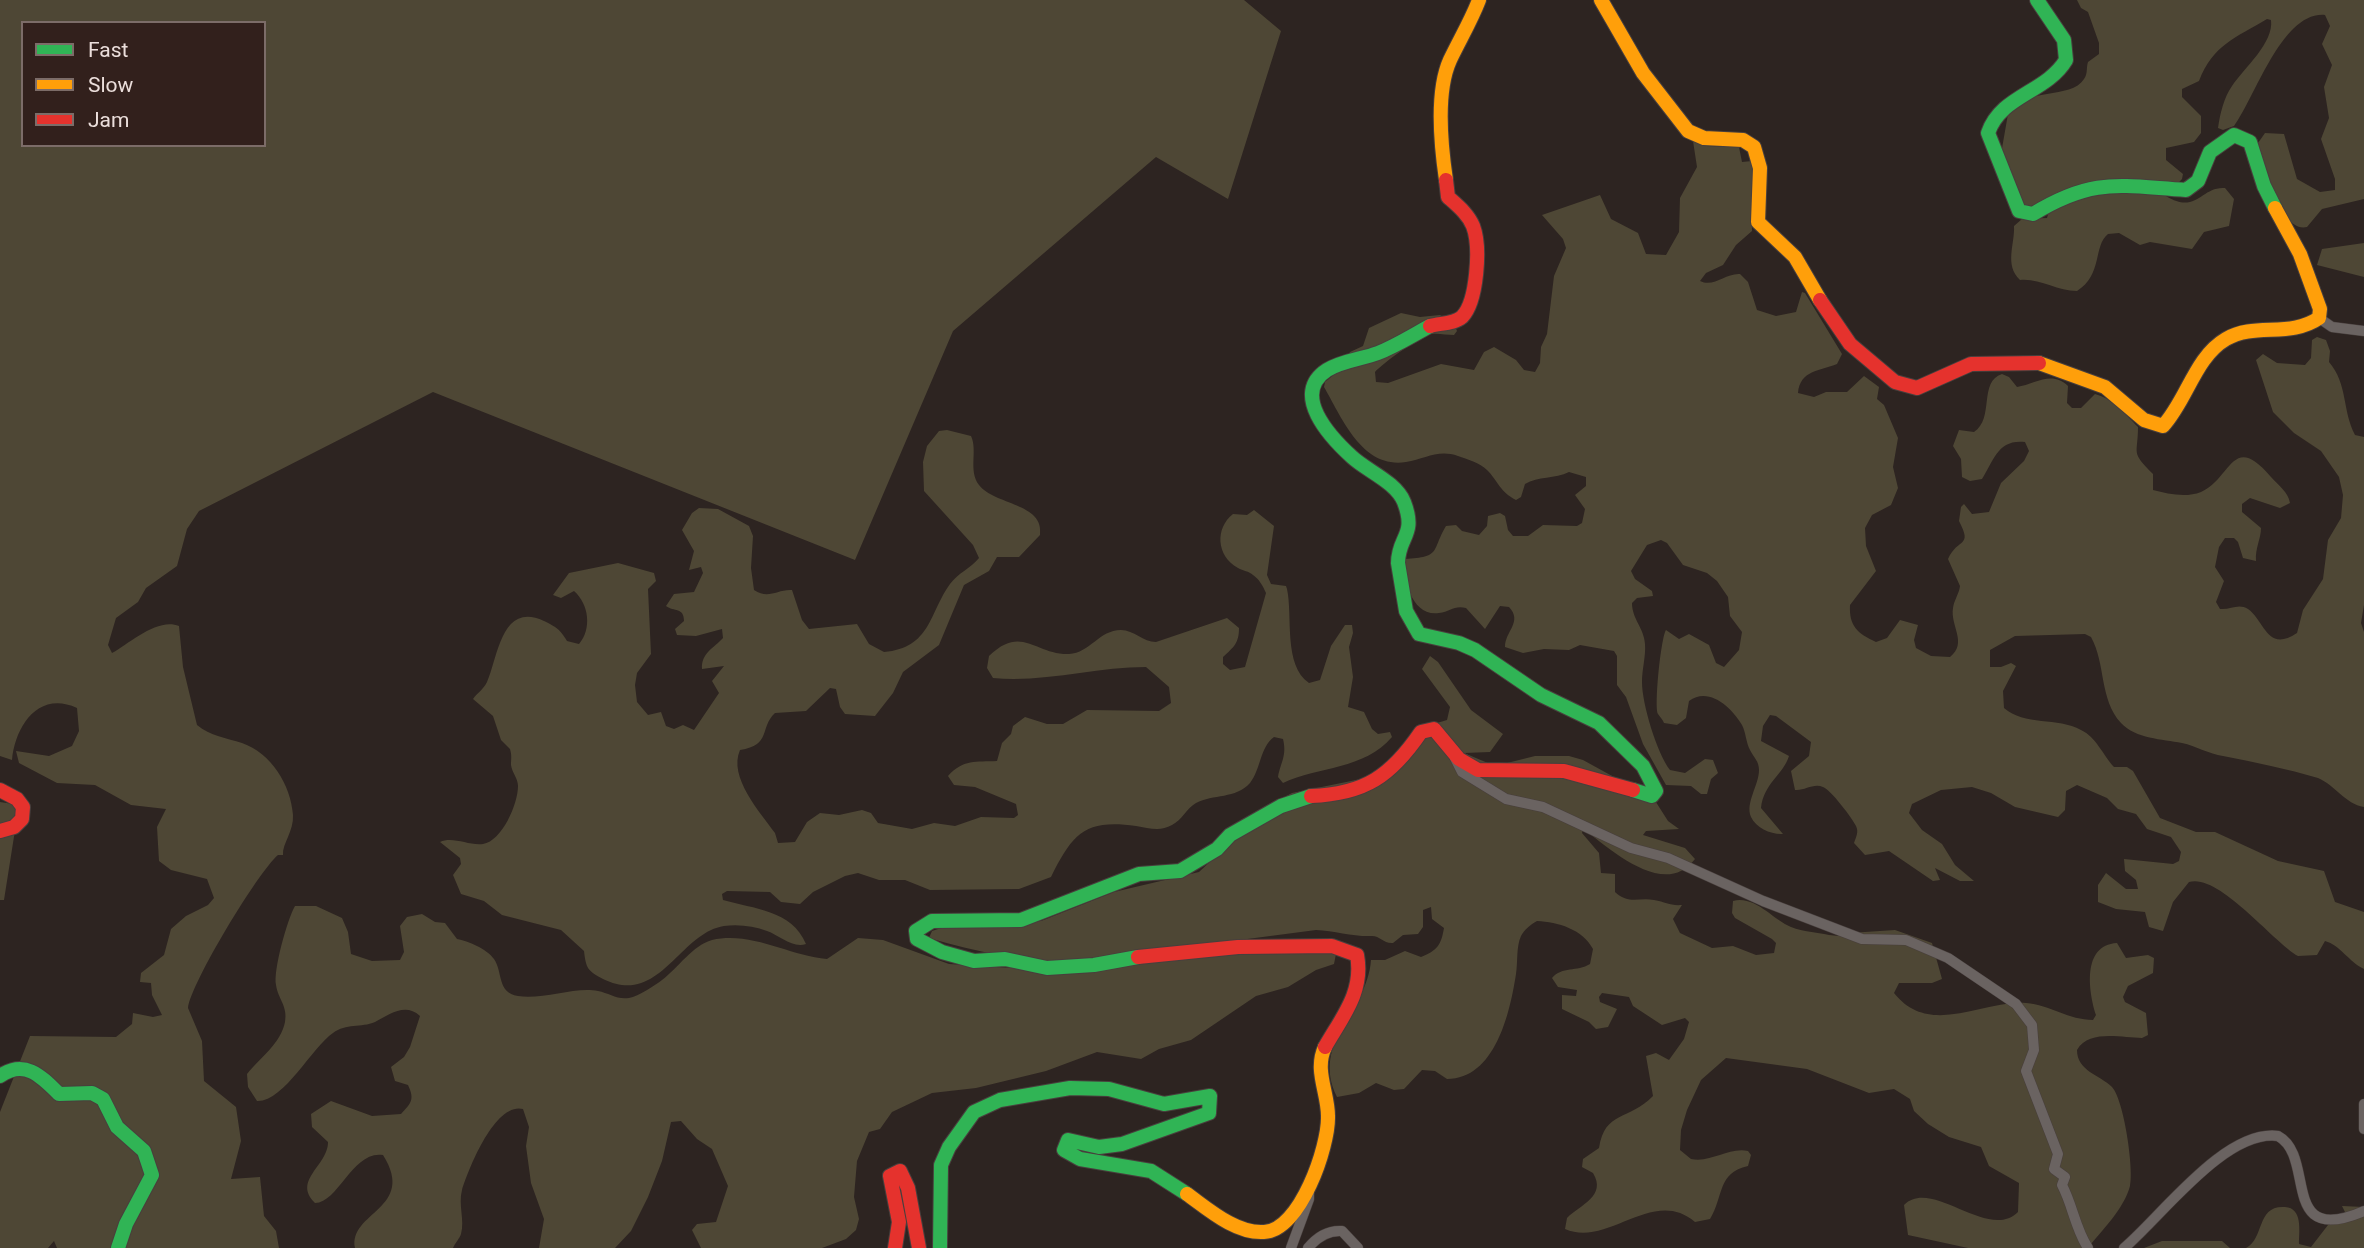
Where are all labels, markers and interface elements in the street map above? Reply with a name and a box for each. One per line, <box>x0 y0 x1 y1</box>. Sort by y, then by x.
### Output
legend <box>21 21 266 147</box>
text: Fast <box>88 38 128 62</box>
text: Slow <box>88 73 133 97</box>
text: Jam <box>88 108 129 132</box>

